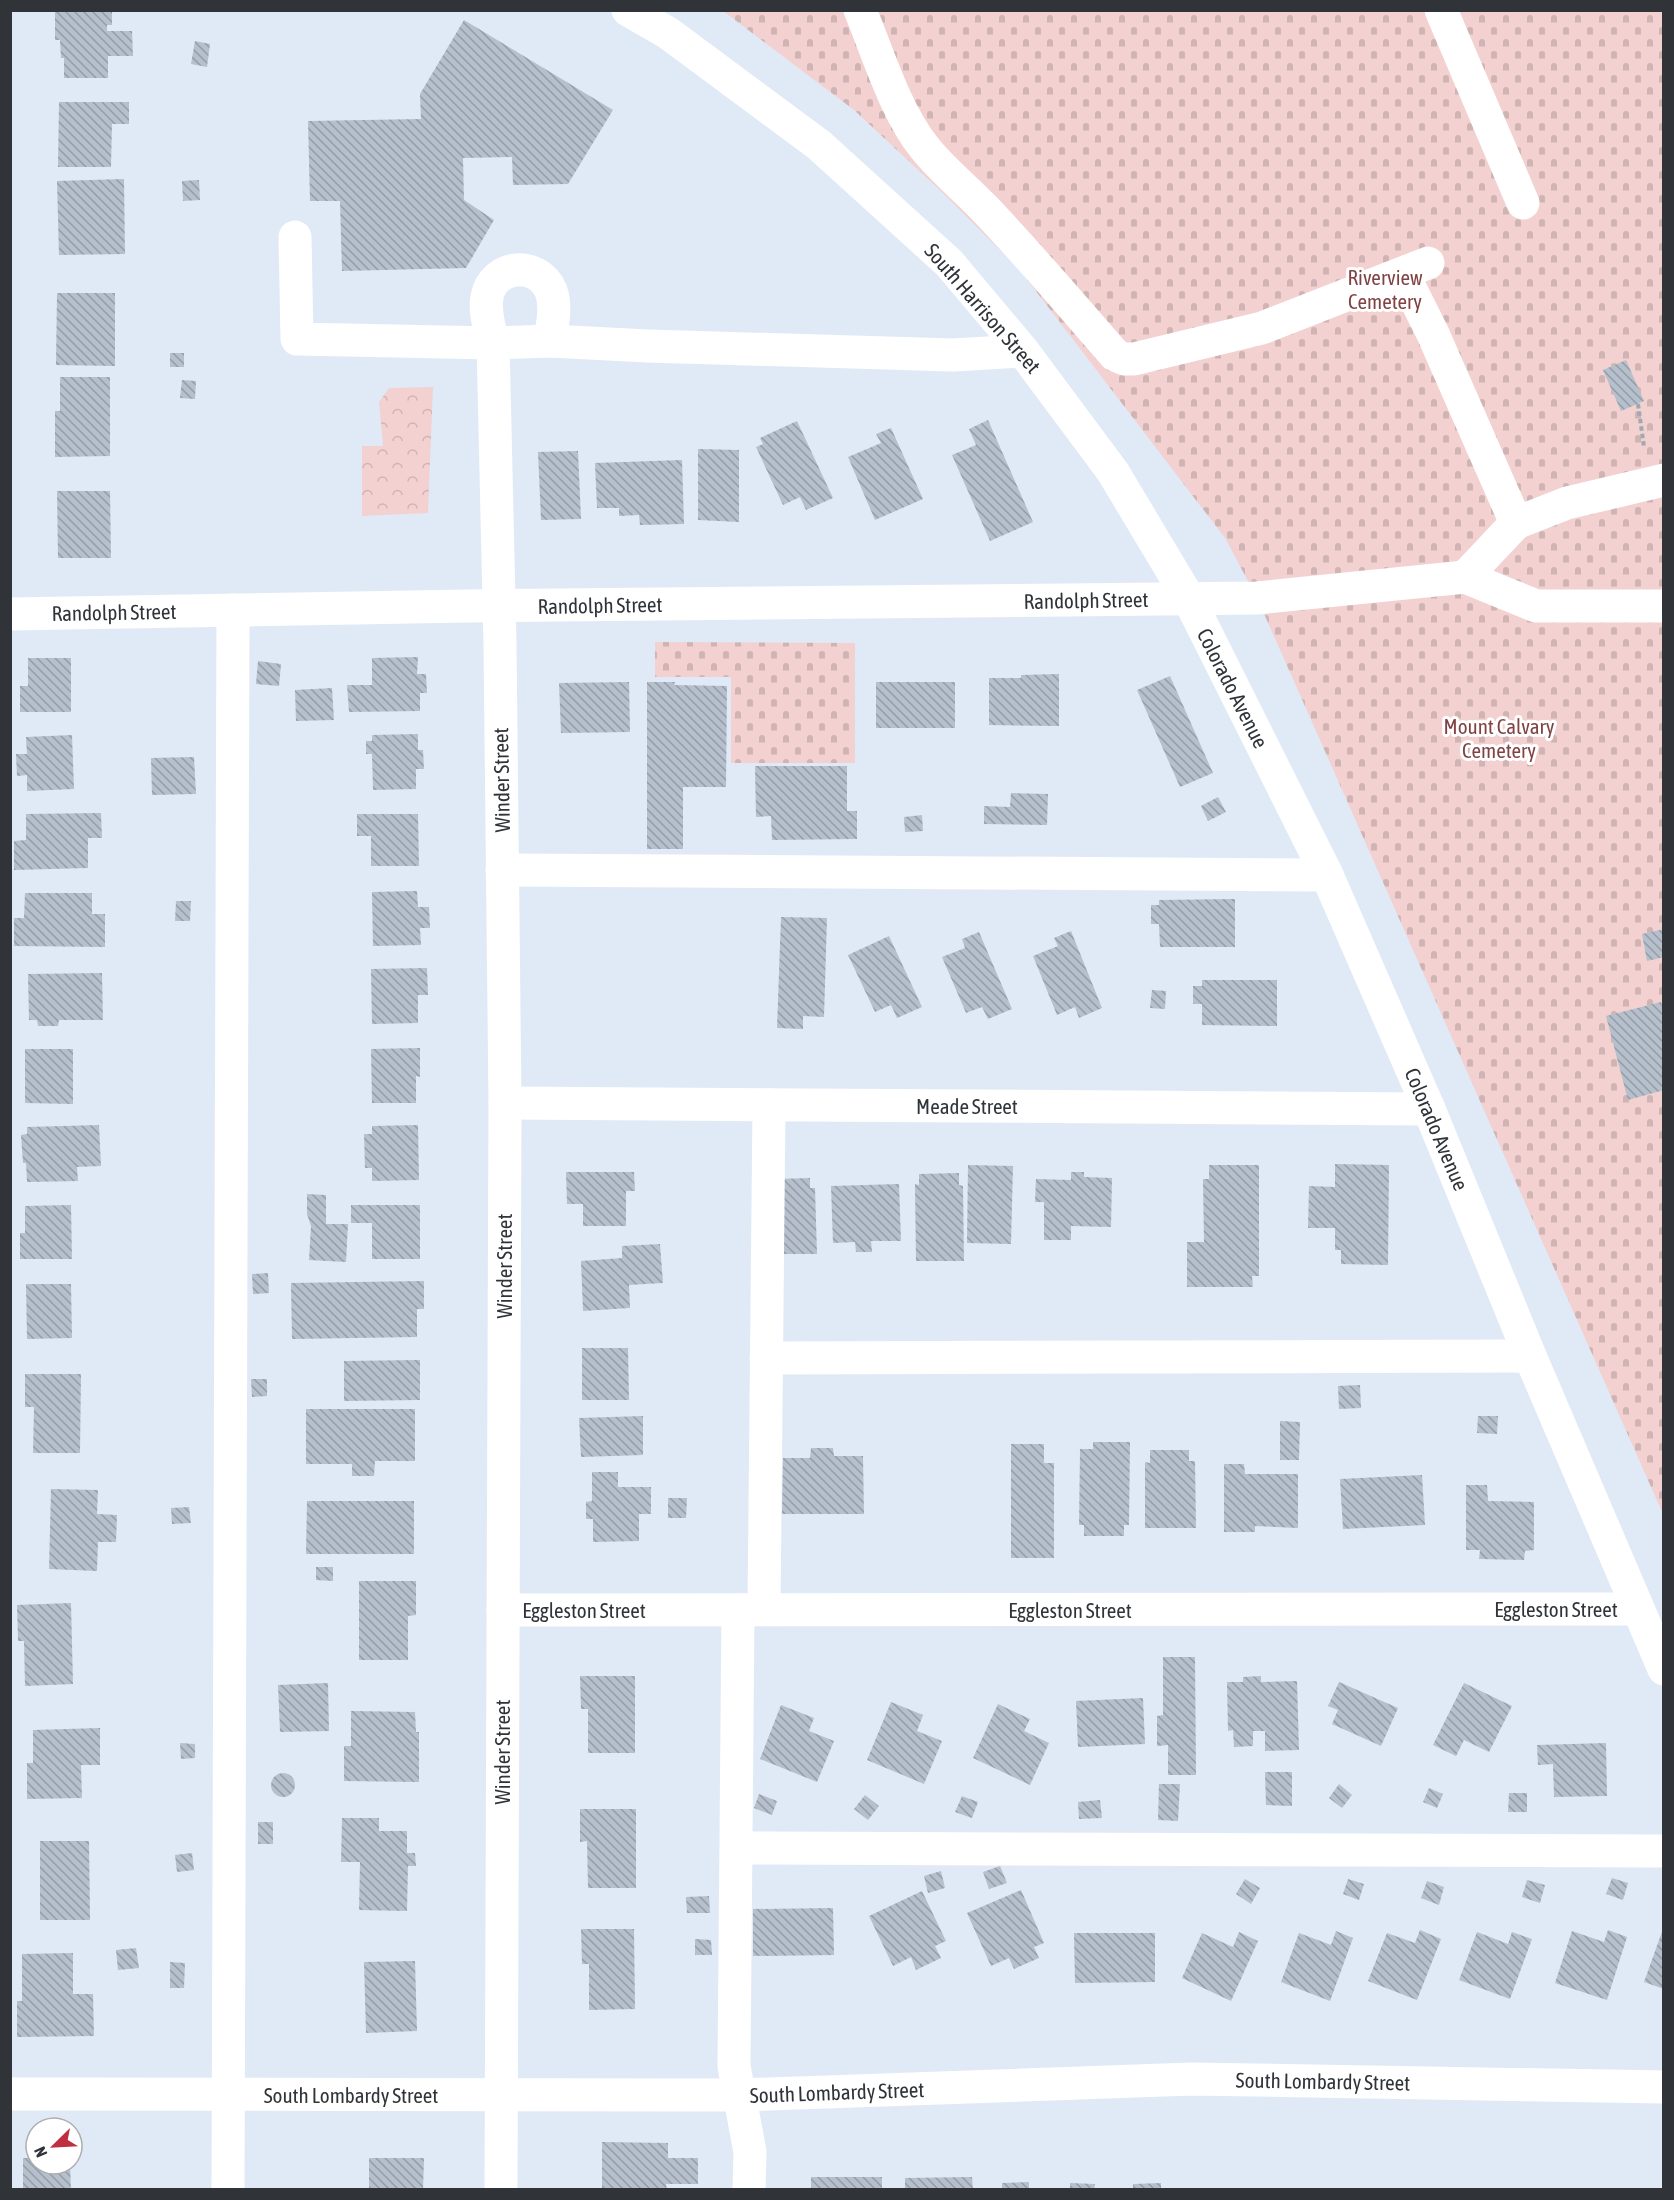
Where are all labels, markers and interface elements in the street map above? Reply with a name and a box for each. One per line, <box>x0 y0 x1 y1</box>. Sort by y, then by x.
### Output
street label: South Harrison Street <box>920 238 1046 378</box>
park label: Riverview Cemetery <box>1348 265 1423 313</box>
street label: Randolph Street <box>1023 587 1149 613</box>
street label: Randolph Street <box>537 592 663 618</box>
street label: Randolph Street <box>51 599 177 625</box>
street label: Colorado Avenue <box>1193 624 1273 752</box>
park label: Mount Calvary Cemetery <box>1444 714 1555 762</box>
street label: Winder Street <box>488 727 514 833</box>
street label: Colorado Avenue <box>1400 1064 1474 1194</box>
street label: Meade Street <box>916 1094 1018 1118</box>
street label: Winder Street <box>492 1214 516 1318</box>
street label: Eggleston Street <box>1494 1597 1618 1621</box>
street label: Eggleston Street <box>522 1598 646 1622</box>
street label: Eggleston Street <box>1008 1598 1132 1622</box>
street label: Winder Street <box>490 1700 514 1804</box>
street label: South Lombardy Street <box>1236 2067 1410 2095</box>
street label: South Lombardy Street <box>749 2077 925 2107</box>
street label: South Lombardy Street <box>264 2083 438 2107</box>
north arrow <box>24 2116 84 2176</box>
text: N <box>30 2144 50 2160</box>

